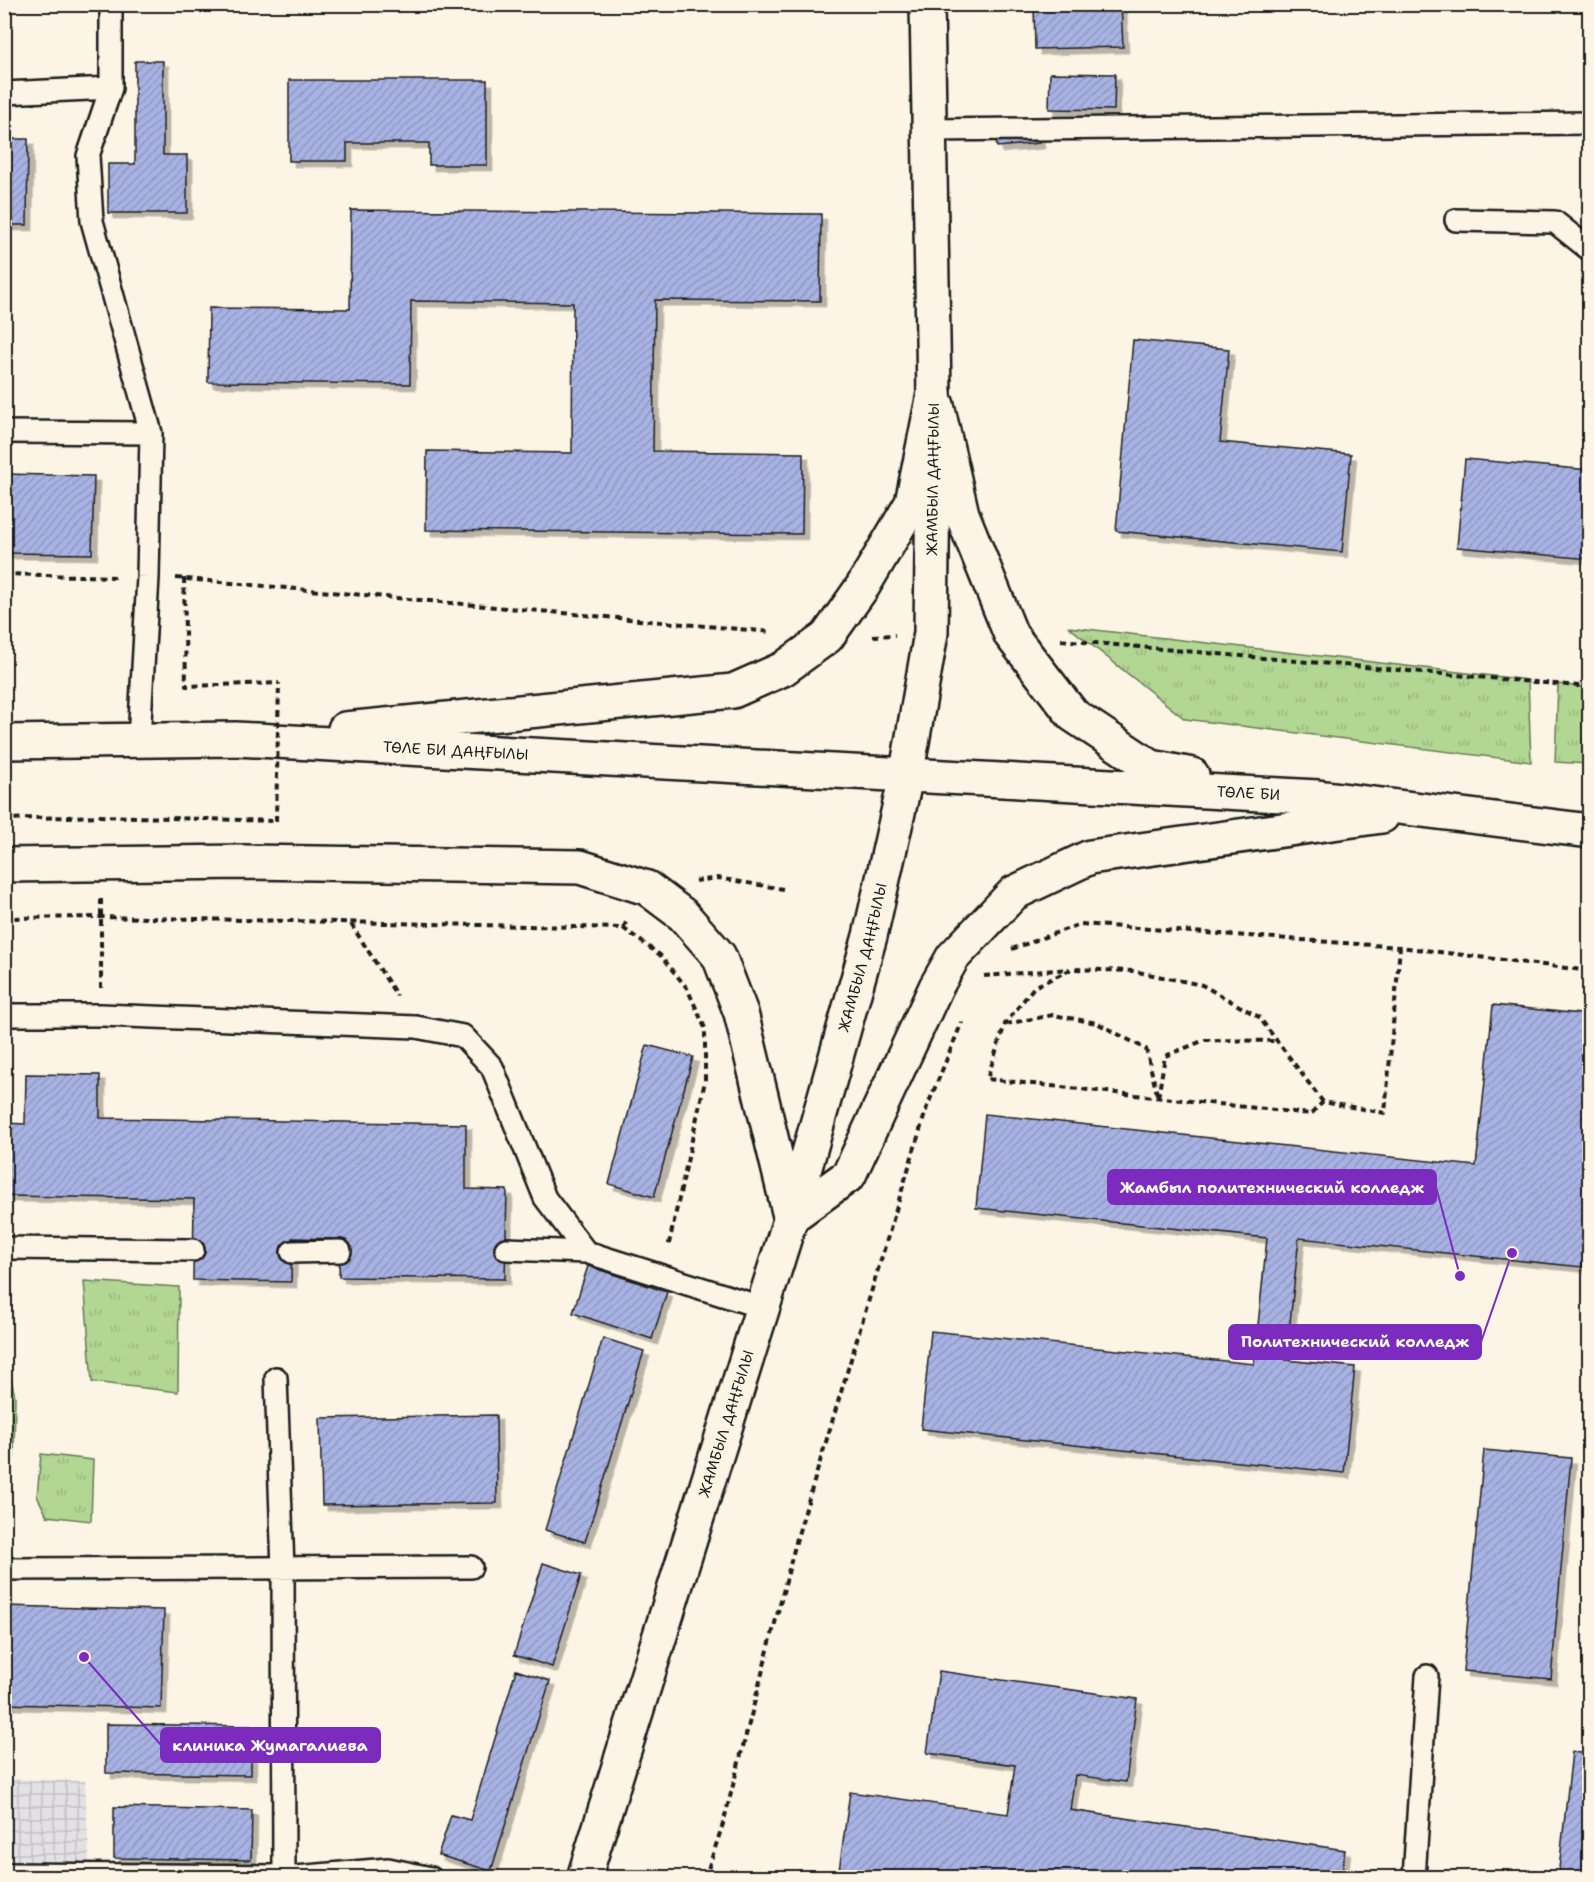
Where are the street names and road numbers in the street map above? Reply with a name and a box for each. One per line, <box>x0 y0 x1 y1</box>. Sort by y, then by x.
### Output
street label: ЖАМБЫЛ ДАҢҒЫЛЫ <box>922 403 944 556</box>
street label: ТӨЛЕ БИ ДАҢҒЫЛЫ <box>382 737 529 765</box>
street label: ТӨЛЕ БИ <box>1216 782 1281 805</box>
street label: ЖАМБЫЛ ДАҢҒЫЛЫ <box>834 881 892 1034</box>
street label: ЖАМБЫЛ ДАҢҒЫЛЫ <box>694 1348 759 1500</box>

